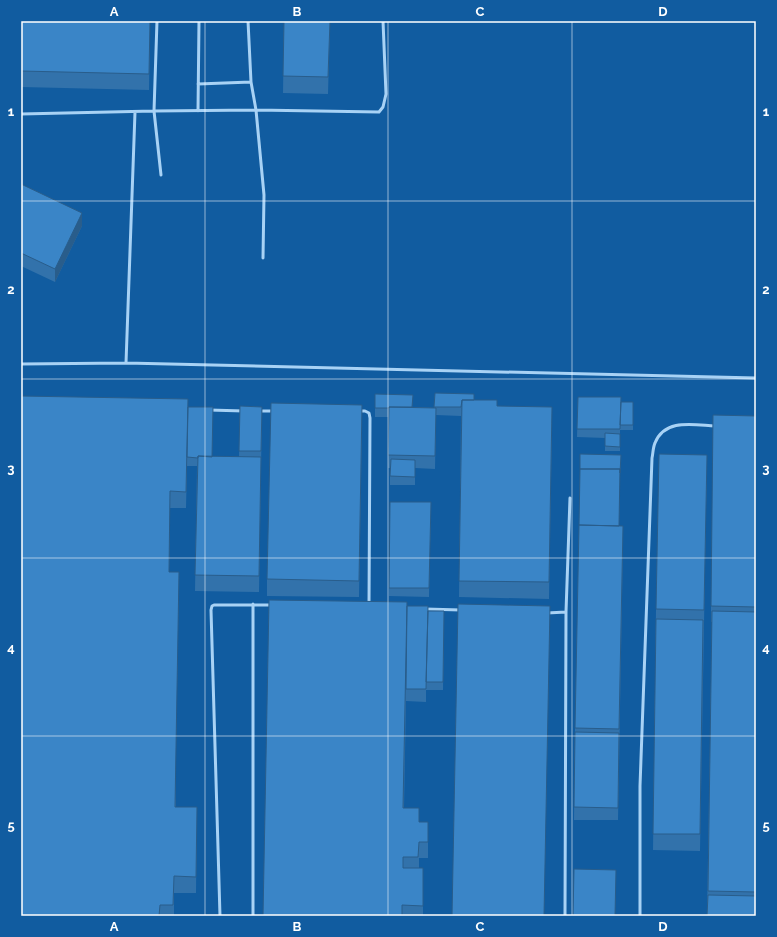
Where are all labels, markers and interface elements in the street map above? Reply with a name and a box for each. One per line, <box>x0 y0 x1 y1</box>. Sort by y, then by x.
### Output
text: A <box>110 4 119 19</box>
text: B <box>293 4 302 19</box>
text: C <box>476 4 485 19</box>
text: D <box>658 4 668 19</box>
text: 1 <box>8 104 15 119</box>
text: 1 <box>763 104 770 119</box>
text: 2 <box>7 282 15 297</box>
text: 2 <box>762 282 770 297</box>
text: 3 <box>7 461 15 476</box>
text: 3 <box>762 461 770 476</box>
text: 4 <box>7 640 15 655</box>
text: 4 <box>762 640 770 655</box>
text: 5 <box>7 818 15 833</box>
text: 5 <box>762 818 770 833</box>
text: A <box>110 919 119 934</box>
text: B <box>293 919 302 934</box>
text: C <box>476 919 485 934</box>
text: D <box>658 919 668 934</box>

